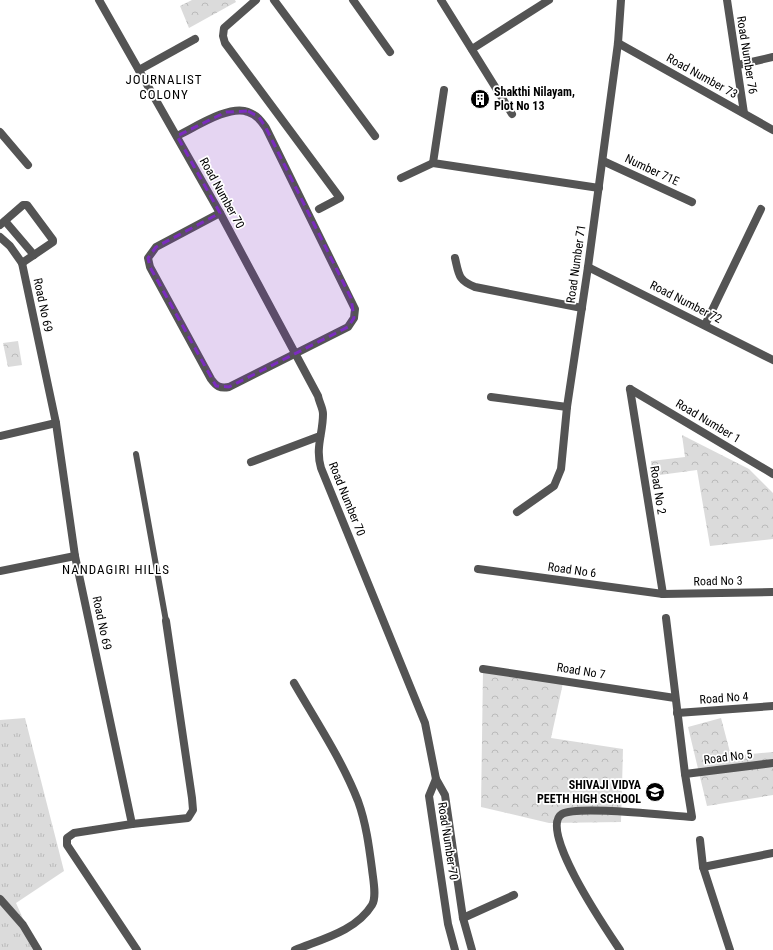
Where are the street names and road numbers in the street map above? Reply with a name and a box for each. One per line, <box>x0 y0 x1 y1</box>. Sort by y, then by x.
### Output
street label: Road Number 76 <box>734 15 760 95</box>
street label: Road Number 73 <box>664 51 740 101</box>
street label: Number 71E <box>623 151 681 189</box>
street label: Road Number 70 <box>197 155 247 231</box>
street label: Road Number 71 <box>564 224 588 304</box>
street label: Road No 69 <box>30 277 56 333</box>
street label: Road Number 72 <box>648 278 724 326</box>
street label: Road Number 1 <box>673 396 743 446</box>
street label: Road Number 70 <box>326 460 368 538</box>
street label: Road No 2 <box>647 465 669 515</box>
street label: Road No 6 <box>547 560 597 580</box>
street label: Road No 3 <box>693 574 743 588</box>
street label: Road No 69 <box>89 595 115 651</box>
street label: Road No 7 <box>556 660 606 682</box>
street label: Road No 4 <box>699 689 749 707</box>
street label: Road No 5 <box>703 747 753 767</box>
street label: Road Number 70 <box>435 801 461 881</box>

